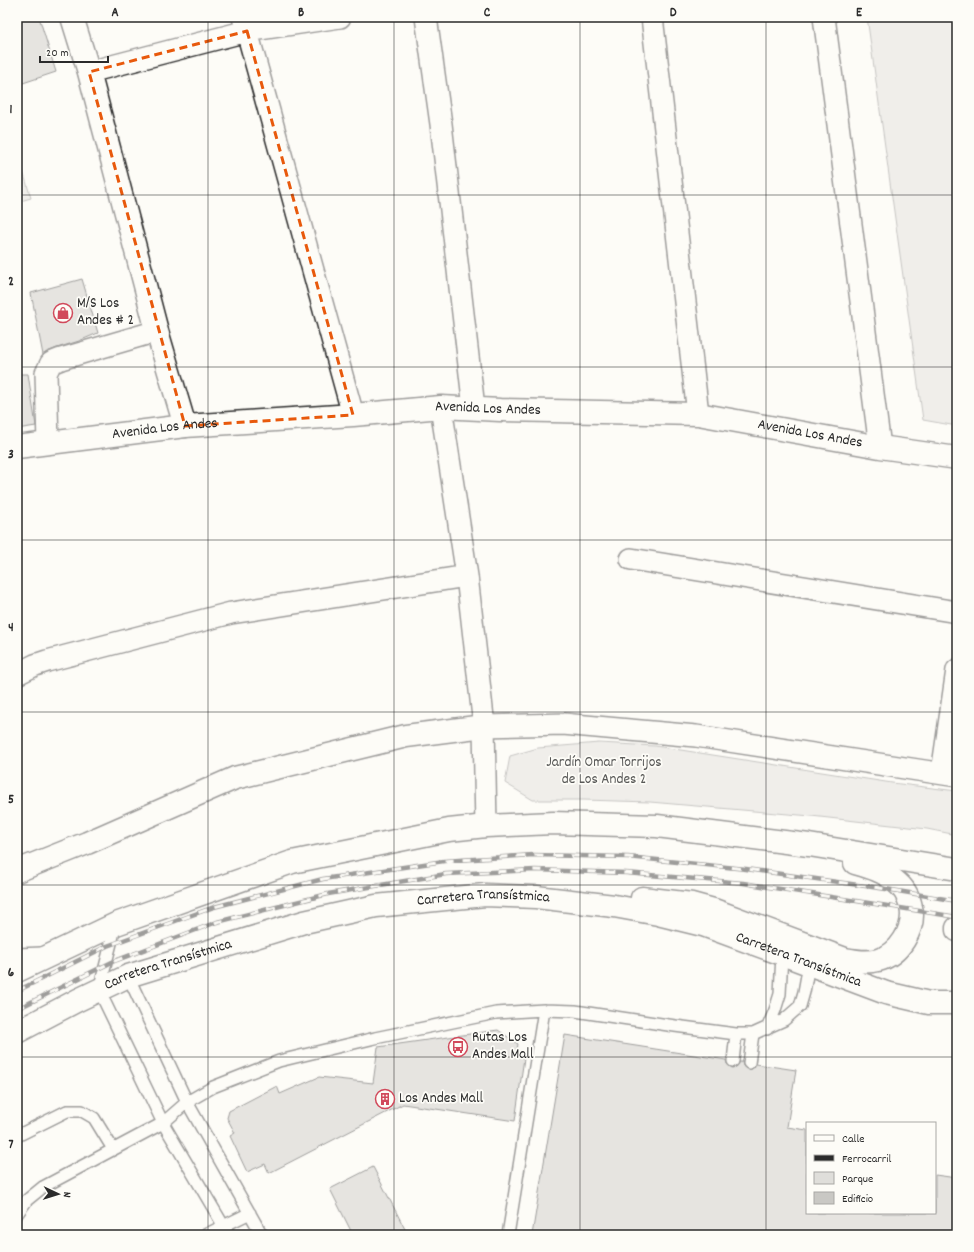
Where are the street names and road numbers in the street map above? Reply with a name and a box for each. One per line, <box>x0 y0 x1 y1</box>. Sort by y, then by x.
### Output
street label: Avenida Los Andes <box>434 396 541 422</box>
street label: Avenida Los Andes <box>111 413 218 446</box>
street label: Avenida Los Andes <box>756 414 864 455</box>
street label: Carretera Transístmica <box>416 884 552 913</box>
street label: Carretera Transístmica <box>732 927 865 994</box>
street label: Carretera Transístmica <box>101 933 236 997</box>

